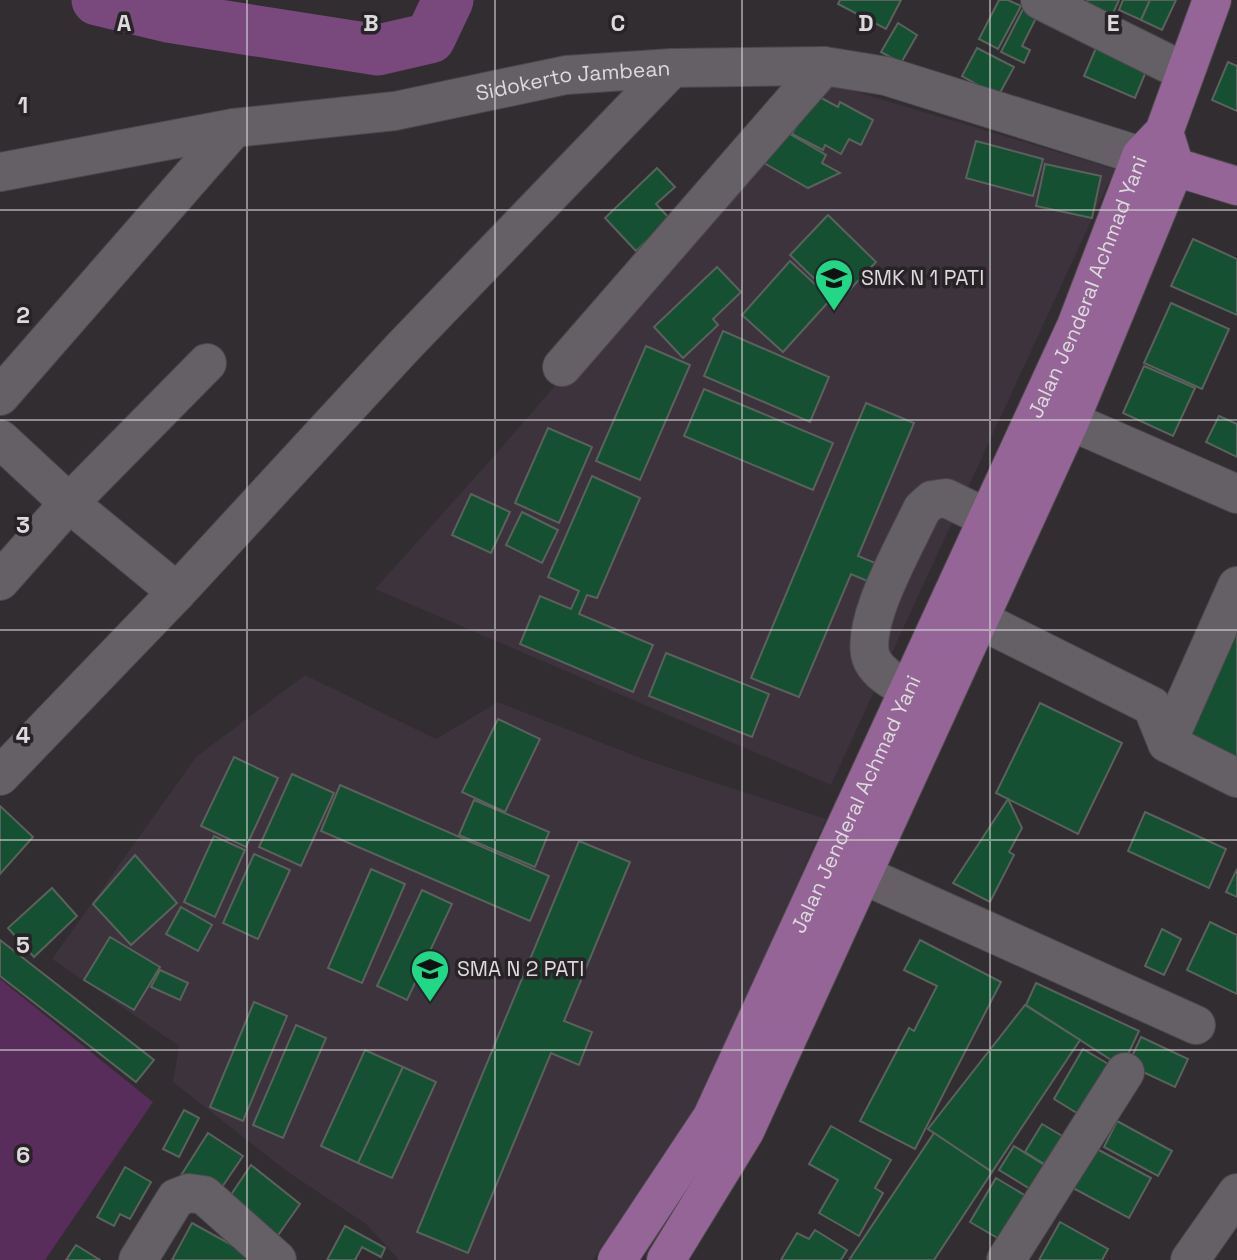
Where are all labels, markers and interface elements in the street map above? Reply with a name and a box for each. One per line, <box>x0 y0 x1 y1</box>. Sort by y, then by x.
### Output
text: A <box>117 8 132 38</box>
text: B <box>363 8 379 38</box>
text: C <box>611 8 625 38</box>
text: D <box>858 8 874 38</box>
text: E <box>1107 8 1119 38</box>
street label: Sidokerto Jambean <box>473 54 671 107</box>
text: 1 <box>18 90 28 120</box>
street label: Jalan Jenderal Achmad Yani <box>1021 152 1153 422</box>
school or university icon: SMK N 1 PATI <box>813 257 855 312</box>
place label: SMK N 1 PATI <box>861 264 984 291</box>
text: 2 <box>16 300 30 330</box>
text: 3 <box>16 510 30 540</box>
street label: Jalan Jenderal Achmad Yani <box>784 671 927 937</box>
text: 4 <box>16 720 31 750</box>
text: 5 <box>16 930 30 960</box>
school or university icon: SMA N 2 PATI <box>409 948 451 1003</box>
place label: SMA N 2 PATI <box>457 955 584 982</box>
text: 6 <box>16 1140 30 1170</box>

